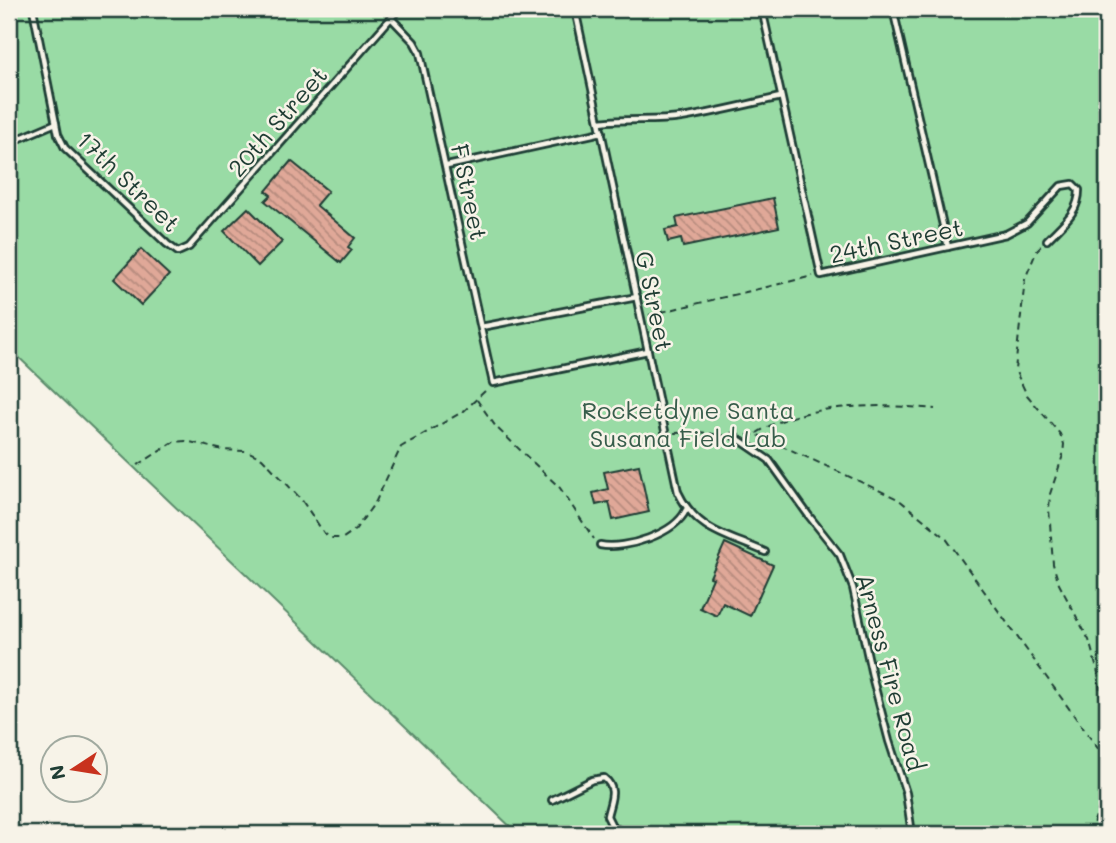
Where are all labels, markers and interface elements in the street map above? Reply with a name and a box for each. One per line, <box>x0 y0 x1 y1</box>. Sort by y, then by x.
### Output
street label: 20th Street <box>221 59 333 183</box>
street label: 17th Street <box>71 124 187 238</box>
street label: F Street <box>445 141 495 243</box>
street label: 24th Street <box>826 211 966 269</box>
street label: G Street <box>629 248 681 354</box>
park label: Rocketdyne Santa Susana Field Lab <box>582 394 794 453</box>
street label: Arness Fire Road <box>850 570 932 774</box>
north arrow <box>38 734 108 804</box>
text: N <box>43 763 71 782</box>

